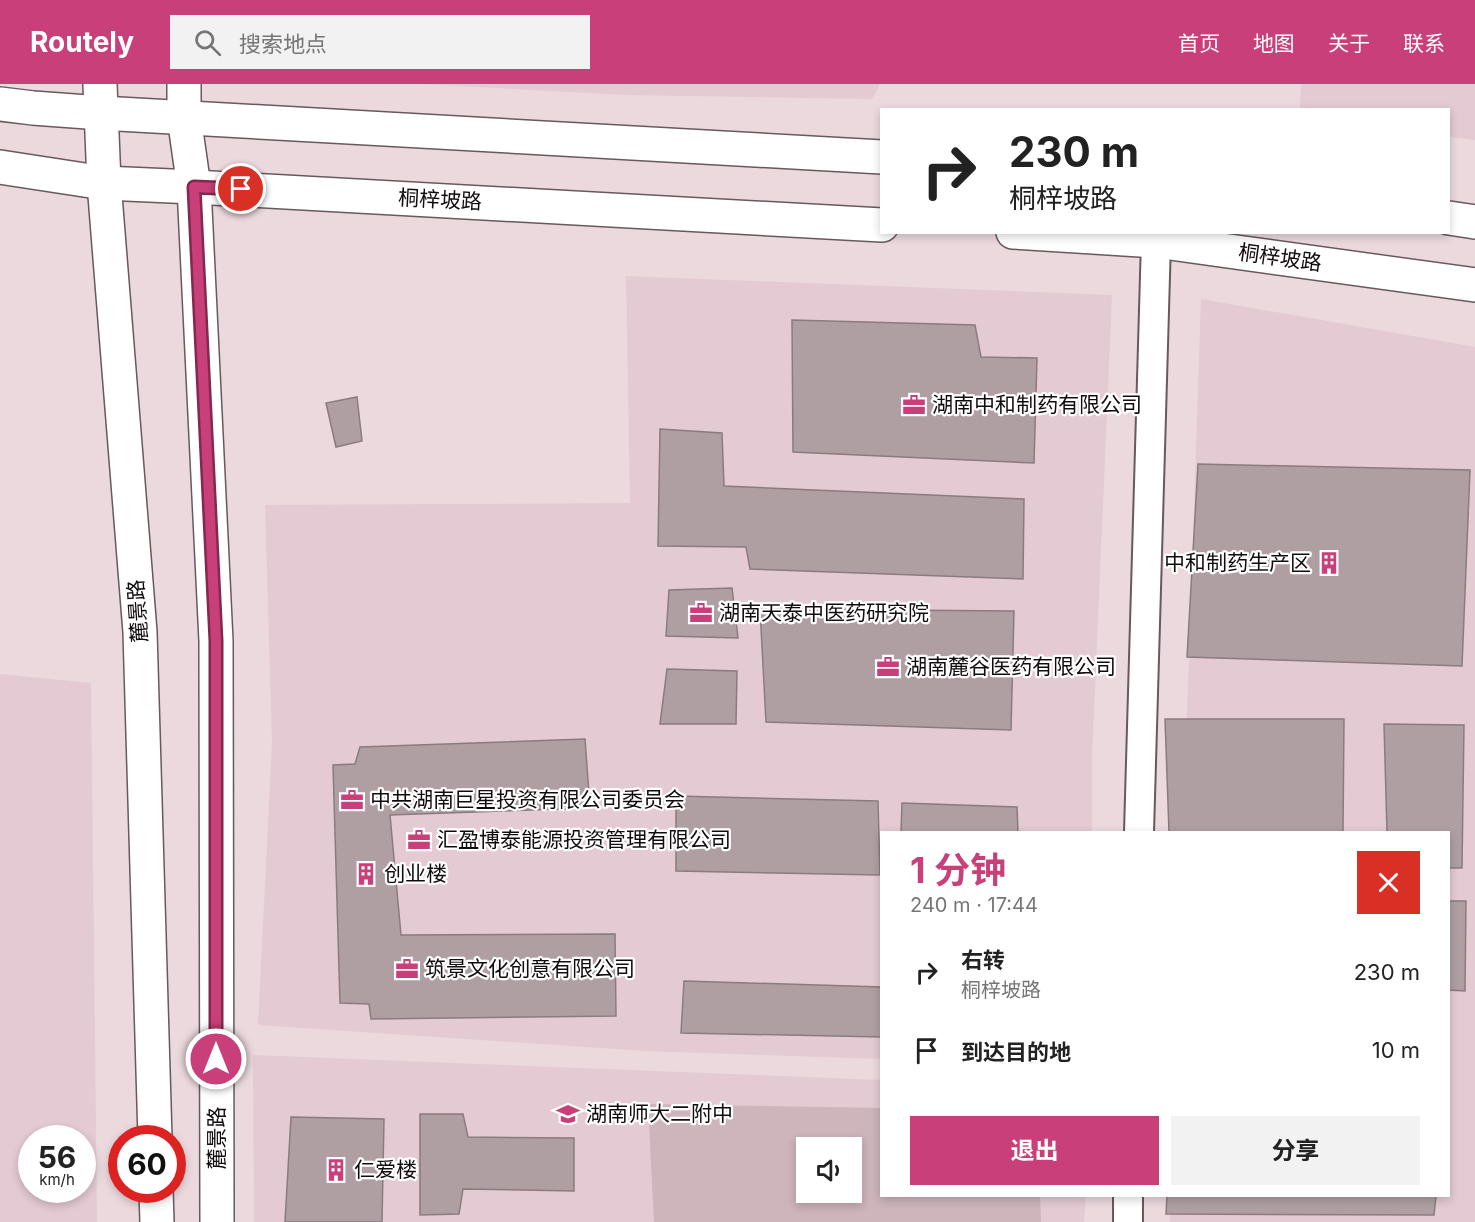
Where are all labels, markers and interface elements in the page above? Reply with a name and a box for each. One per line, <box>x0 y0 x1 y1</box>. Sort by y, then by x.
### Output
search box <box>170 15 590 69</box>
text: Routely <box>30 25 134 59</box>
icon: search <box>191 26 224 59</box>
text: 搜索地点 <box>239 31 327 57</box>
text: 首页 <box>1178 31 1220 56</box>
text: 地图 <box>1253 31 1295 56</box>
text: 关于 <box>1328 31 1370 56</box>
text: 联系 <box>1403 31 1445 56</box>
text: 230 m <box>1009 126 1139 177</box>
icon: right <box>910 132 988 210</box>
pin <box>215 163 266 214</box>
icon: arrive <box>224 172 257 205</box>
text: 桐梓坡路 <box>1009 182 1117 215</box>
street label: 桐梓坡路 <box>397 185 483 214</box>
street label: 桐梓坡路 <box>1237 239 1323 276</box>
office icon: 湖南中和制药有限公司 <box>901 392 927 418</box>
place label: 湖南中和制药有限公司 <box>932 392 1142 417</box>
place label: 中和制药生产区 <box>1164 550 1311 575</box>
building icon: 中和制药生产区 <box>1316 550 1342 576</box>
street label: 麓景路 <box>123 579 152 643</box>
office icon: 湖南天泰中医药研究院 <box>688 600 714 626</box>
place label: 湖南天泰中医药研究院 <box>719 600 929 625</box>
office icon: 湖南麓谷医药有限公司 <box>875 654 901 680</box>
place label: 湖南麓谷医药有限公司 <box>906 654 1116 679</box>
office icon: 中共湖南巨星投资有限公司委员会 <box>339 787 365 813</box>
place label: 中共湖南巨星投资有限公司委员会 <box>370 787 685 812</box>
office icon: 汇盈博泰能源投资管理有限公司 <box>406 827 432 853</box>
place label: 汇盈博泰能源投资管理有限公司 <box>437 827 731 852</box>
text: 1 分钟 <box>910 848 1006 892</box>
button: close <box>1357 851 1420 914</box>
building icon: 创业楼 <box>353 861 379 887</box>
place label: 创业楼 <box>384 861 447 886</box>
text: 240 m · 17:44 <box>910 893 1038 917</box>
text: 右转 <box>961 947 1005 973</box>
office icon: 筑景文化创意有限公司 <box>394 956 420 982</box>
place label: 筑景文化创意有限公司 <box>425 956 635 981</box>
icon: right <box>910 956 943 989</box>
text: 230 m <box>1354 959 1420 985</box>
text: 桐梓坡路 <box>961 978 1041 1002</box>
position arrow <box>184 1027 248 1091</box>
icon: arrive <box>910 1034 943 1067</box>
text: 10 m <box>1372 1037 1420 1063</box>
text: 到达目的地 <box>961 1039 1071 1065</box>
school or university icon: 湖南师大二附中 <box>555 1101 581 1127</box>
place label: 湖南师大二附中 <box>586 1101 733 1126</box>
street label: 麓景路 <box>204 1107 229 1170</box>
button: 退出 <box>910 1116 1159 1185</box>
button: 分享 <box>1171 1116 1420 1185</box>
speed limit sign: 60 <box>108 1125 186 1203</box>
map controls <box>796 1137 862 1203</box>
button: sound <box>796 1137 862 1203</box>
text: 56 <box>38 1139 76 1175</box>
building icon: 仁爱楼 <box>323 1157 349 1183</box>
place label: 仁爱楼 <box>354 1157 417 1182</box>
text: km/h <box>39 1170 75 1189</box>

